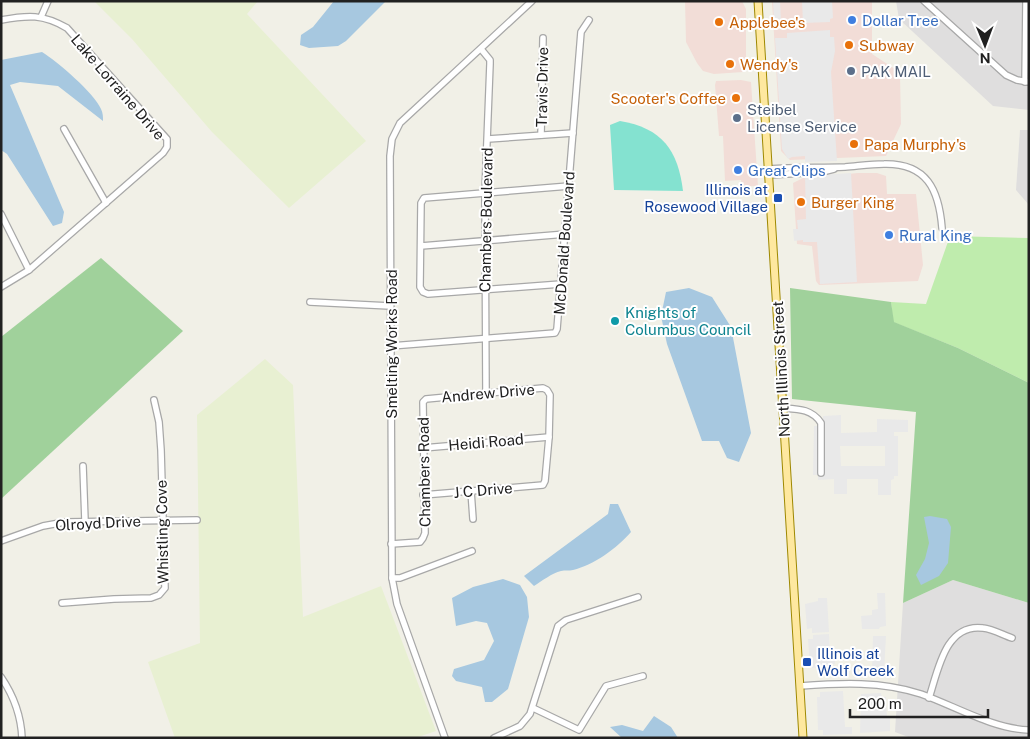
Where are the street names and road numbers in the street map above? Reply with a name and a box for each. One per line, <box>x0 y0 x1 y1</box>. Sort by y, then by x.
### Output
street label: Lake Lorraine Drive <box>68 31 168 143</box>
street label: Travis Drive <box>533 47 551 127</box>
street label: Chambers Boulevard <box>476 147 496 293</box>
street label: McDonald Boulevard <box>550 171 578 315</box>
street label: Smelting Works Road <box>383 269 400 419</box>
street label: North Illinois Street <box>769 300 793 437</box>
street label: Andrew Drive <box>441 380 535 406</box>
street label: Chambers Road <box>415 417 433 527</box>
street label: Heidi Road <box>448 430 524 454</box>
street label: J C Drive <box>453 479 513 501</box>
street label: Whistling Cove <box>153 480 171 584</box>
street label: Olroyd Drive <box>55 512 141 534</box>

